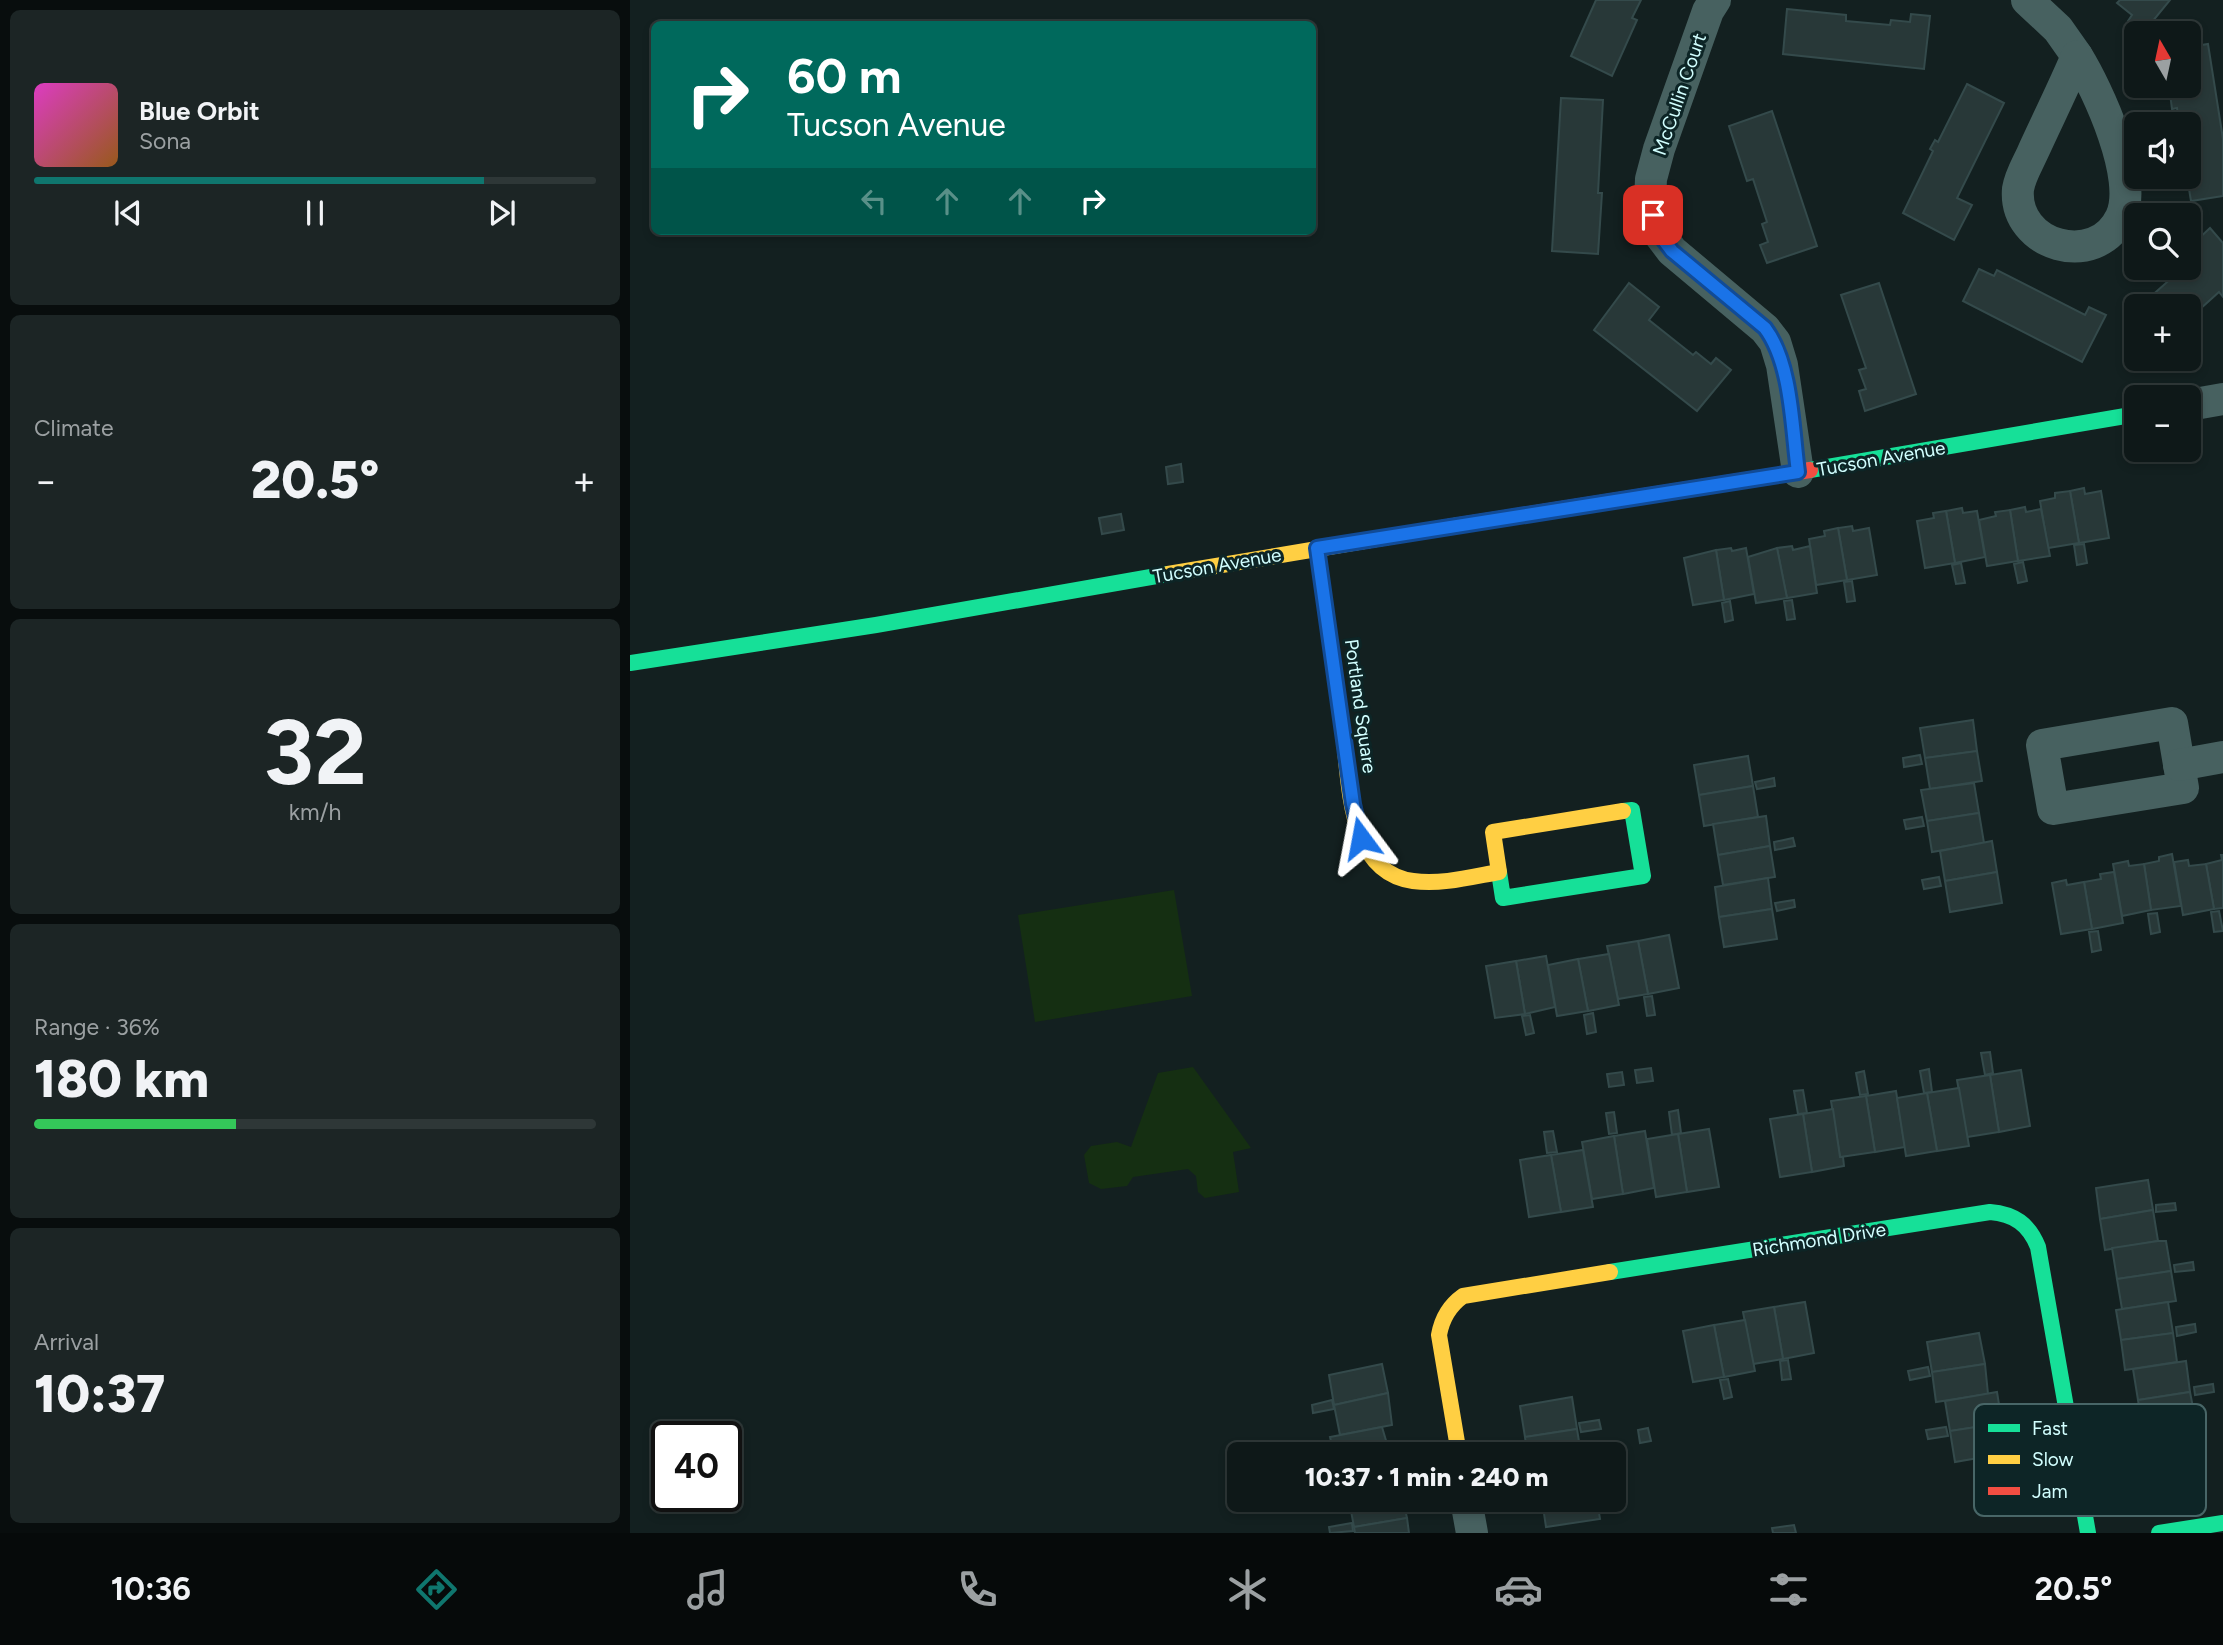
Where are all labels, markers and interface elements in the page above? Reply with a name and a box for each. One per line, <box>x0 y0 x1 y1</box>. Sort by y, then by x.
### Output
north arrow <box>2124 21 2202 98</box>
map controls <box>2124 21 2201 462</box>
street label: McCullin Court <box>1648 30 1711 158</box>
text: 60 m <box>787 46 902 105</box>
icon: right <box>672 49 763 140</box>
text: Blue Orbit <box>139 95 260 127</box>
text: Tucson Avenue <box>787 106 1006 144</box>
button: sound <box>2124 112 2201 189</box>
text: Sona <box>139 127 191 155</box>
icon: left <box>855 182 893 220</box>
icon: ahead <box>928 182 966 220</box>
icon: ahead <box>1001 182 1039 220</box>
icon: right <box>1074 182 1112 220</box>
pin <box>1623 185 1683 245</box>
icon: previous <box>109 194 147 232</box>
icon: pause <box>296 194 334 232</box>
icon: next <box>483 194 521 232</box>
icon: arrive <box>1634 196 1672 234</box>
button: search <box>2124 203 2201 280</box>
button: + <box>2124 294 2201 371</box>
button: − <box>2124 385 2201 462</box>
text: Climate <box>34 414 113 442</box>
street label: Tucson Avenue <box>1815 436 1947 481</box>
text: 20.5° <box>251 449 379 511</box>
text: − <box>34 458 58 504</box>
text: + <box>572 458 596 504</box>
street label: Tucson Avenue <box>1151 543 1283 588</box>
street label: Portland Square <box>1340 637 1381 775</box>
text: 32 <box>263 698 367 807</box>
text: km/h <box>289 798 341 826</box>
position arrow <box>1324 801 1398 875</box>
text: Range · 36% <box>34 1013 160 1041</box>
text: 180 km <box>34 1048 209 1110</box>
street label: Richmond Drive <box>1751 1218 1887 1261</box>
text: Arrival <box>34 1328 99 1356</box>
text: 10:37 <box>34 1363 165 1425</box>
legend <box>1974 1404 2206 1516</box>
text: Fast <box>2032 1417 2068 1440</box>
speed limit sign: 40 <box>651 1421 742 1512</box>
text: Slow <box>2032 1448 2074 1471</box>
text: 10:37 · 1 min · 240 m <box>1305 1461 1548 1493</box>
text: Jam <box>2032 1480 2068 1503</box>
icon: directions <box>412 1565 461 1614</box>
icon: music <box>683 1565 732 1614</box>
icon: phone <box>953 1565 1002 1614</box>
icon: climate <box>1223 1565 1272 1614</box>
icon: car <box>1494 1565 1543 1614</box>
icon: filters <box>1764 1565 1813 1614</box>
text: 10:36 <box>111 1570 191 1608</box>
text: 20.5° <box>2034 1570 2112 1608</box>

